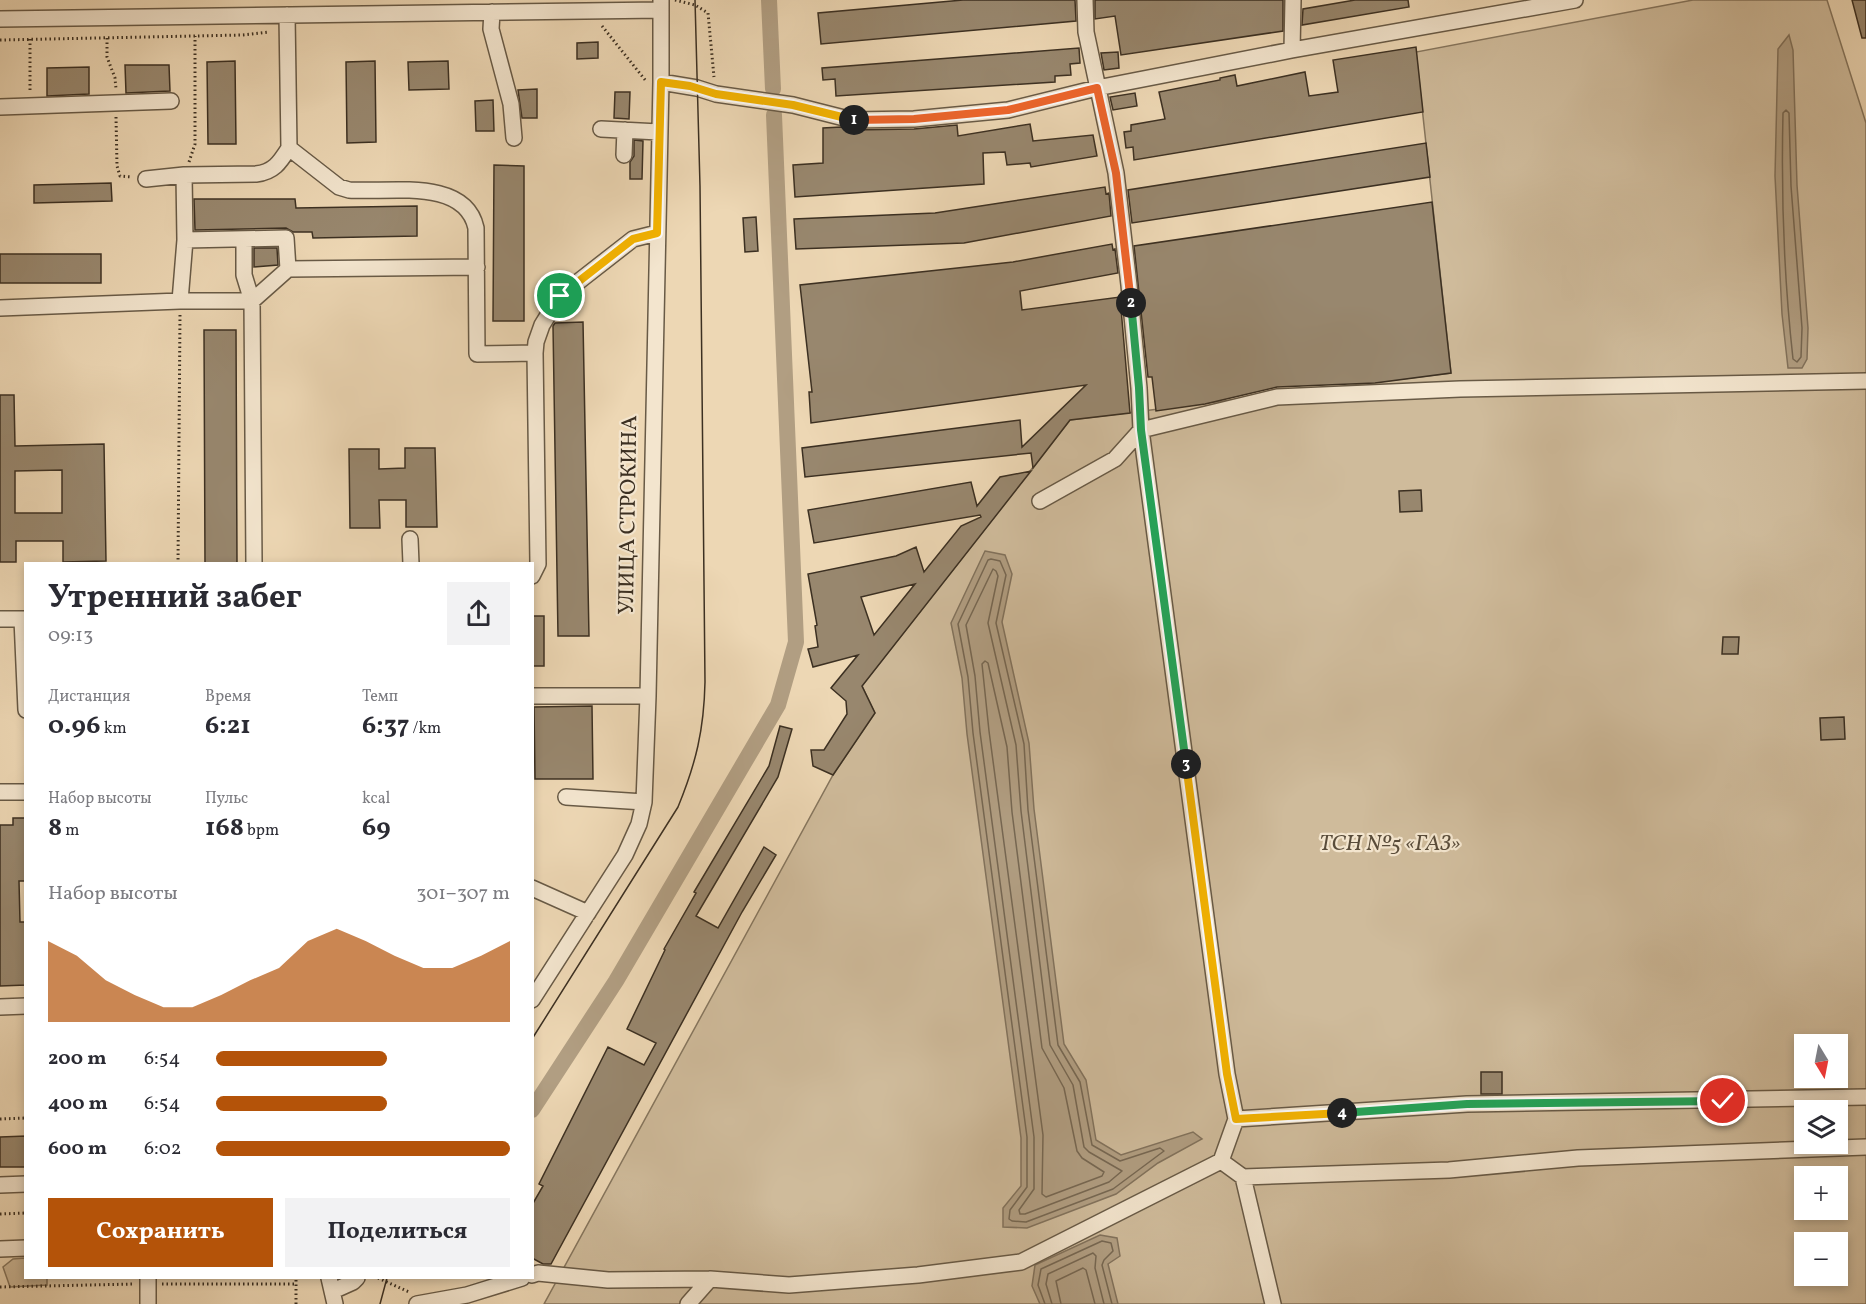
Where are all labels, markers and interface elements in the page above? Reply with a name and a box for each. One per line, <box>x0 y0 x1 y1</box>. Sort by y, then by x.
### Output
pin: 1 <box>839 105 869 135</box>
text: 1 <box>851 109 857 131</box>
pin <box>534 270 585 321</box>
icon: arrive <box>543 279 576 312</box>
pin: 2 <box>1116 288 1146 318</box>
text: 2 <box>1127 292 1135 314</box>
street label: УЛИЦА СТРОКИНА <box>612 415 646 615</box>
text: Утренний забег <box>48 576 302 622</box>
button: share <box>447 582 510 645</box>
text: 09:13 <box>48 622 93 650</box>
text: Дистанция <box>48 686 130 708</box>
text: Время <box>205 686 251 708</box>
text: Темп <box>362 686 398 708</box>
text: 0.96 <box>48 708 101 744</box>
text: 6:21 <box>205 708 251 744</box>
text: 6:37 <box>362 708 409 744</box>
text: km <box>101 718 127 740</box>
text: /km <box>409 718 441 740</box>
pin: 3 <box>1171 749 1201 779</box>
text: 3 <box>1182 753 1190 775</box>
text: Набор высоты <box>48 788 152 810</box>
text: Пульс <box>205 788 248 810</box>
text: kcal <box>362 788 390 810</box>
text: 8 <box>48 810 62 846</box>
text: 168 <box>205 810 244 846</box>
text: 69 <box>362 810 391 846</box>
text: m <box>62 820 80 842</box>
text: bpm <box>244 820 279 842</box>
park label: ТСН №5 «ГАЗ» <box>1319 829 1461 860</box>
text: Набор высоты <box>48 880 178 908</box>
text: 301–307 m <box>416 880 510 908</box>
north arrow <box>1794 1034 1848 1088</box>
map controls <box>1794 1034 1848 1286</box>
text: 200 m <box>48 1045 106 1073</box>
text: 6:54 <box>144 1045 180 1073</box>
pin <box>1697 1075 1748 1126</box>
icon: check <box>1706 1084 1739 1117</box>
text: 400 m <box>48 1090 108 1118</box>
text: 6:54 <box>144 1090 180 1118</box>
pin: 4 <box>1327 1098 1357 1128</box>
button: layers <box>1794 1100 1848 1154</box>
text: 4 <box>1337 1102 1347 1124</box>
text: 600 m <box>48 1135 107 1163</box>
text: 6:02 <box>144 1135 182 1163</box>
button: + <box>1794 1166 1848 1220</box>
button: Сохранить <box>48 1198 273 1267</box>
button: Поделиться <box>285 1198 510 1267</box>
button: − <box>1794 1232 1848 1286</box>

